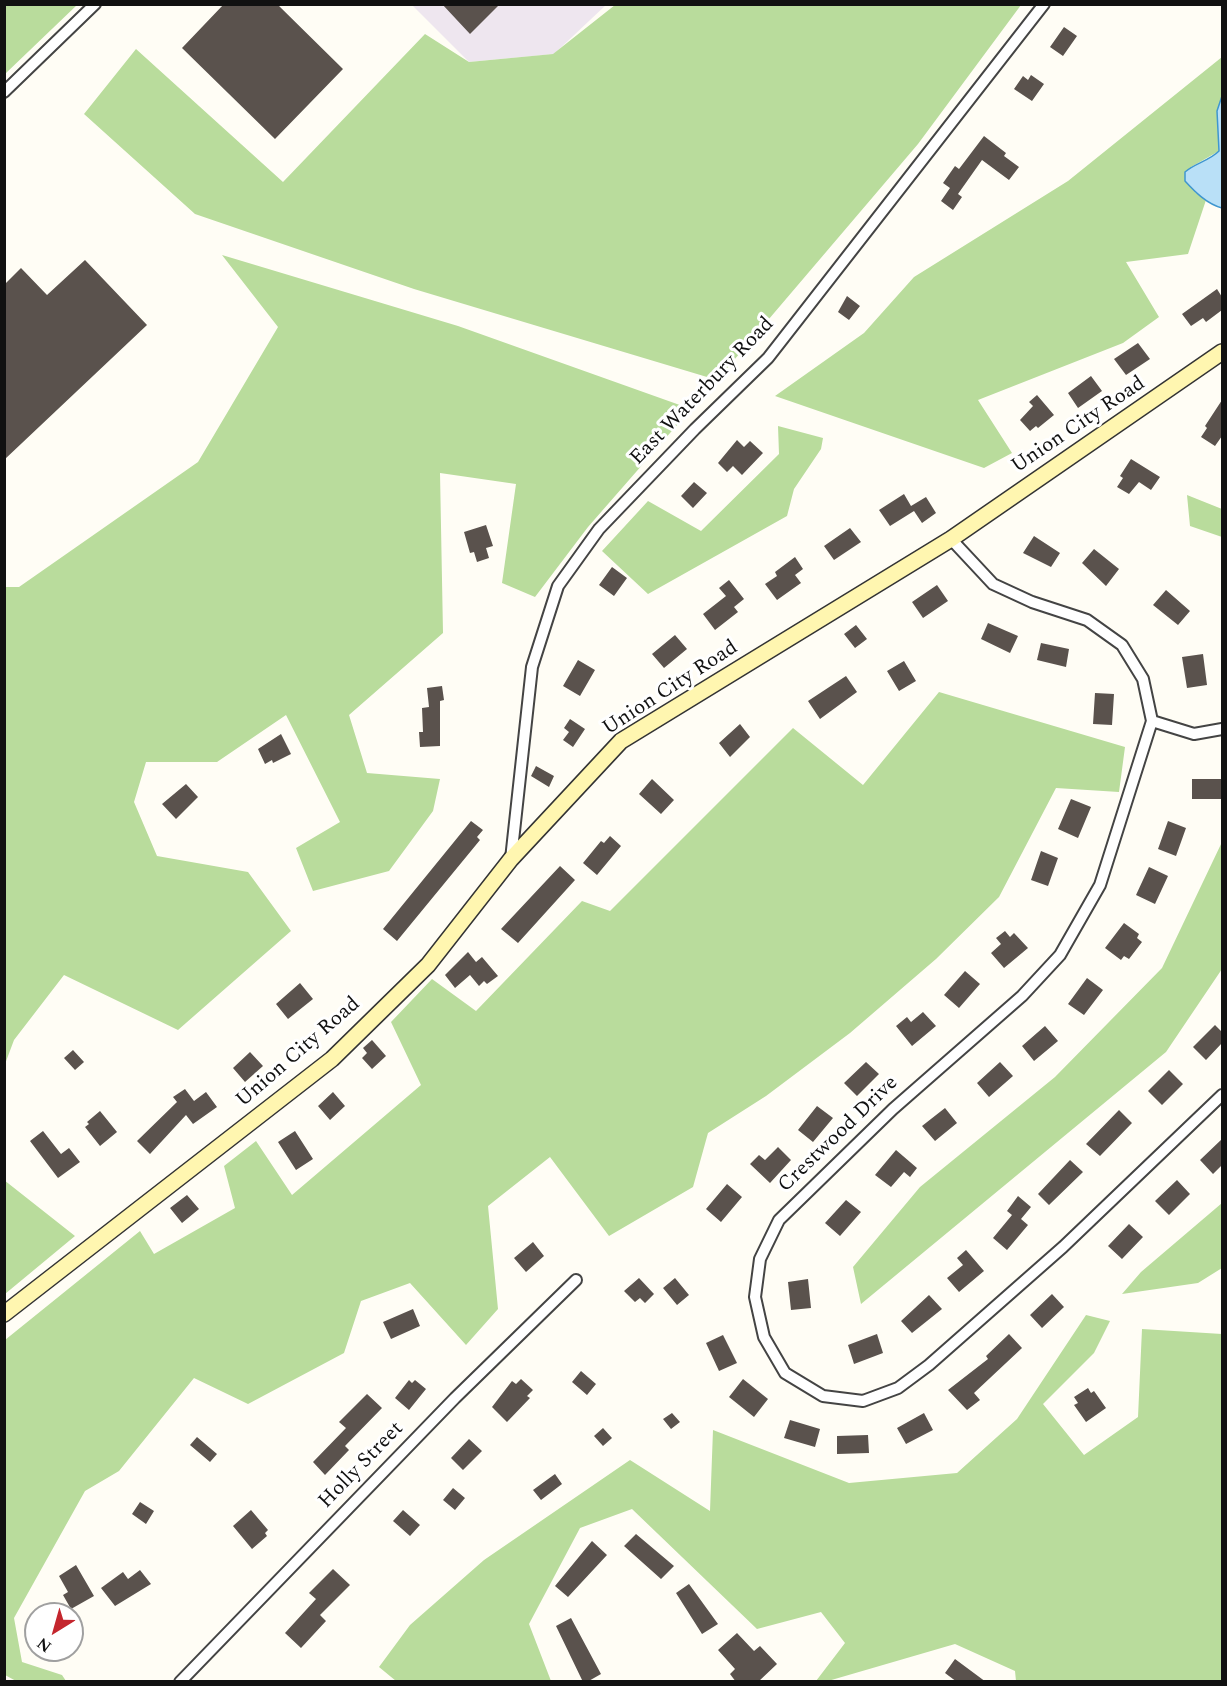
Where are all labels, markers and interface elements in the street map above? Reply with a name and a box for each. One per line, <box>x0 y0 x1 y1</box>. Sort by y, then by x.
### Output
street label: East Waterbury Road <box>626 313 780 471</box>
street label: Union City Road <box>1007 372 1151 480</box>
street label: Union City Road <box>599 636 743 742</box>
street label: Union City Road <box>232 992 366 1114</box>
street label: Crestwood Drive <box>774 1071 904 1199</box>
street label: Holly Street <box>314 1417 410 1515</box>
north arrow <box>24 1602 84 1662</box>
text: N <box>32 1631 57 1658</box>

